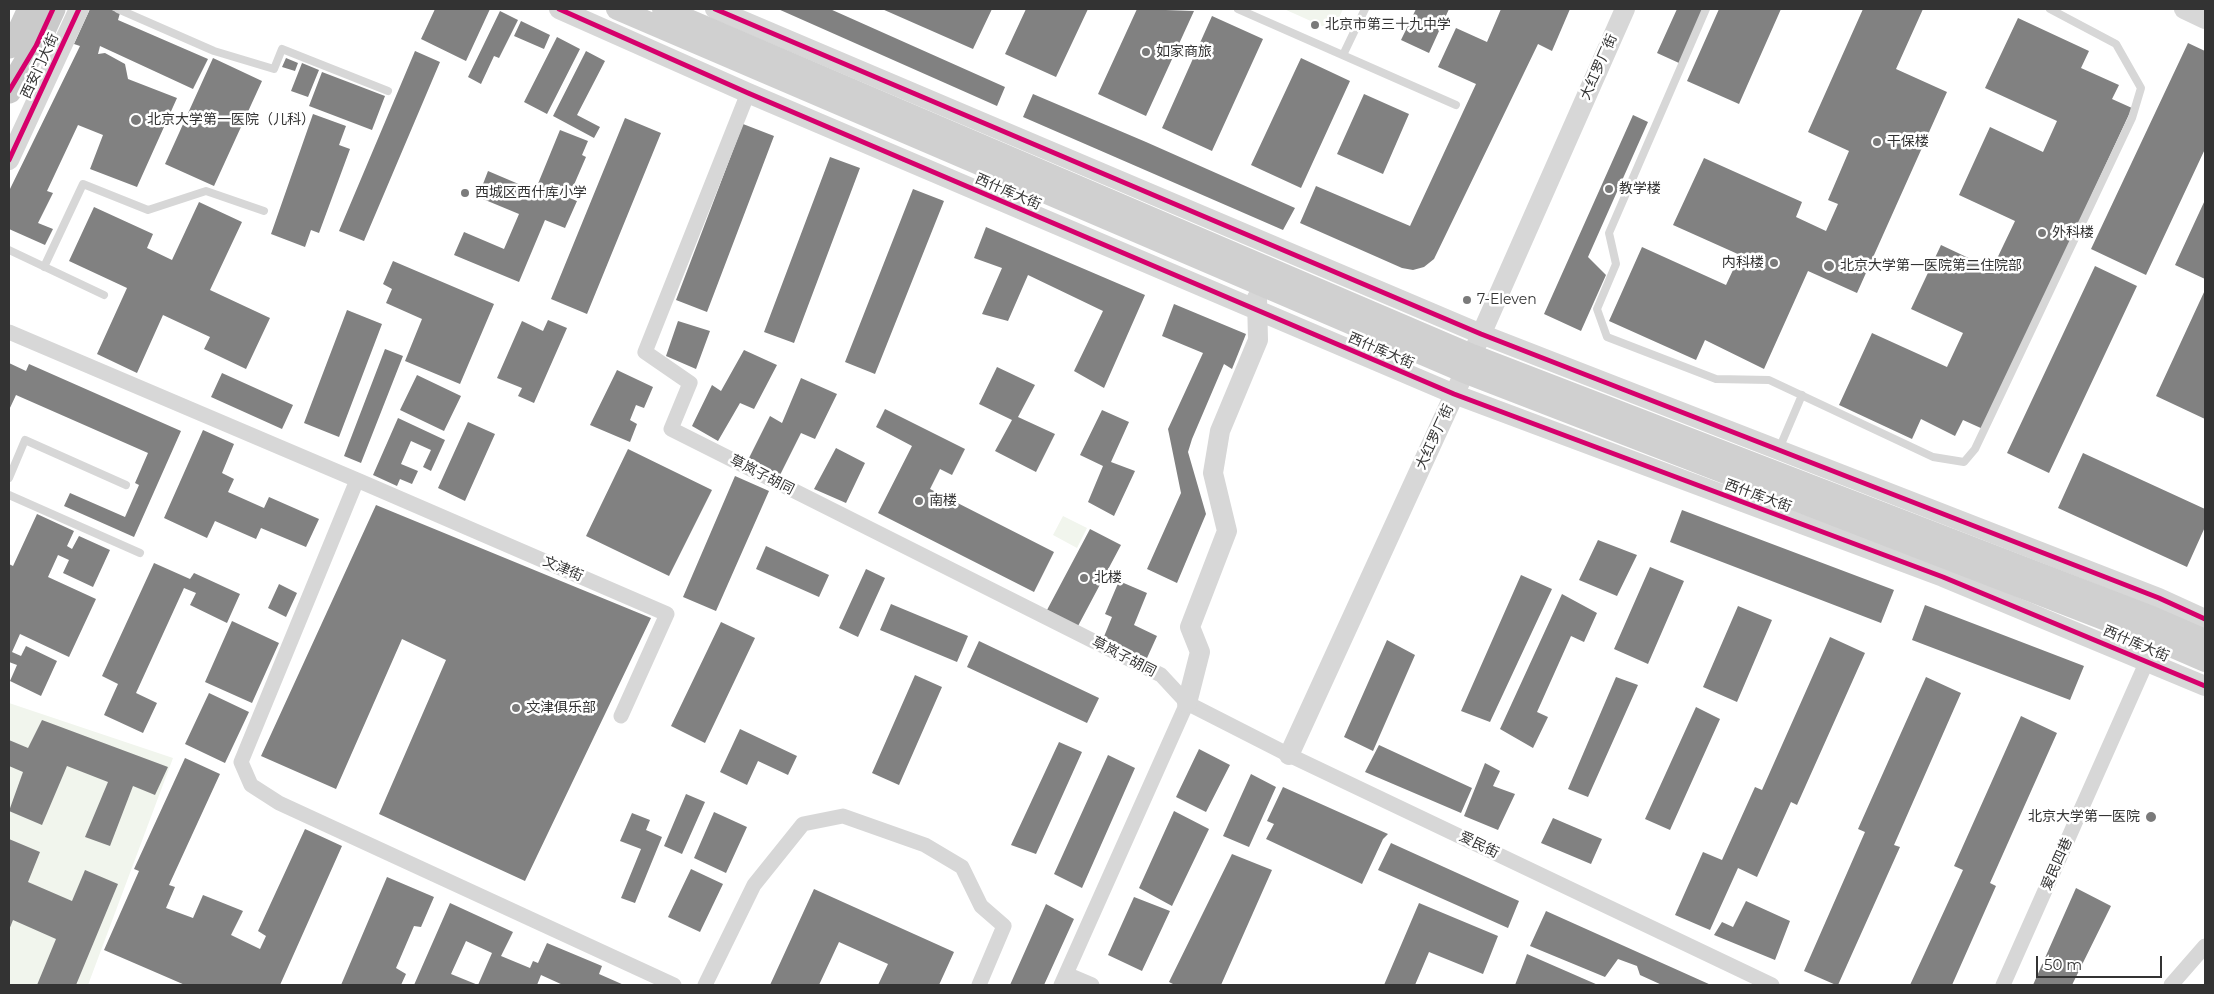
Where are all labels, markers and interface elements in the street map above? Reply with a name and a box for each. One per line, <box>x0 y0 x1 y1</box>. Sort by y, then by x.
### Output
place label: 北京市第三十九中学 <box>1325 17 1451 33</box>
marker: 北京市第三十九中学 <box>1309 19 1321 31</box>
street label: 西安门大街 <box>18 31 62 101</box>
street label: 大红罗厂街 <box>1577 32 1621 102</box>
place label: 如家商旅 <box>1156 44 1212 60</box>
marker: 如家商旅 <box>1140 46 1152 58</box>
place label: 北京大学第一医院（儿科） <box>147 112 315 128</box>
marker: 北京大学第一医院（儿科） <box>129 113 143 127</box>
place label: 干保楼 <box>1887 134 1929 150</box>
marker: 干保楼 <box>1871 136 1883 148</box>
street label: 西什库大街 <box>973 171 1043 213</box>
place label: 教学楼 <box>1619 181 1661 197</box>
marker: 教学楼 <box>1603 183 1615 195</box>
place label: 西城区西什库小学 <box>475 185 587 201</box>
marker: 西城区西什库小学 <box>459 187 471 199</box>
place label: 外科楼 <box>2052 225 2094 241</box>
marker: 外科楼 <box>2036 227 2048 239</box>
place label: 内科楼 <box>1722 255 1764 271</box>
marker: 内科楼 <box>1768 257 1780 269</box>
place label: 北京大学第一医院第二住院部 <box>1840 258 2022 274</box>
marker: 北京大学第一医院第二住院部 <box>1822 259 1836 273</box>
place label: 7-Eleven <box>1477 292 1537 308</box>
marker: 7-Eleven <box>1461 294 1473 306</box>
street label: 西什库大街 <box>1346 330 1416 372</box>
street label: 大红罗厂街 <box>1413 402 1457 472</box>
street label: 草岚子胡同 <box>727 452 797 498</box>
street label: 西什库大街 <box>1722 476 1794 516</box>
place label: 南楼 <box>929 493 957 509</box>
marker: 南楼 <box>913 495 925 507</box>
street label: 文津街 <box>540 553 586 585</box>
place label: 北楼 <box>1094 570 1122 586</box>
marker: 北楼 <box>1078 572 1090 584</box>
street label: 西什库大街 <box>2101 623 2171 665</box>
street label: 草岚子胡同 <box>1089 634 1159 680</box>
place label: 文津俱乐部 <box>526 700 596 716</box>
marker: 文津俱乐部 <box>510 702 522 714</box>
place label: 北京大学第一医院 <box>2028 809 2140 825</box>
marker: 北京大学第一医院 <box>2144 810 2158 824</box>
street label: 爱民街 <box>1456 828 1502 862</box>
street label: 爱民四巷 <box>2038 835 2076 893</box>
scale bar <box>2039 946 2165 978</box>
text: 50 m <box>2044 955 2082 974</box>

